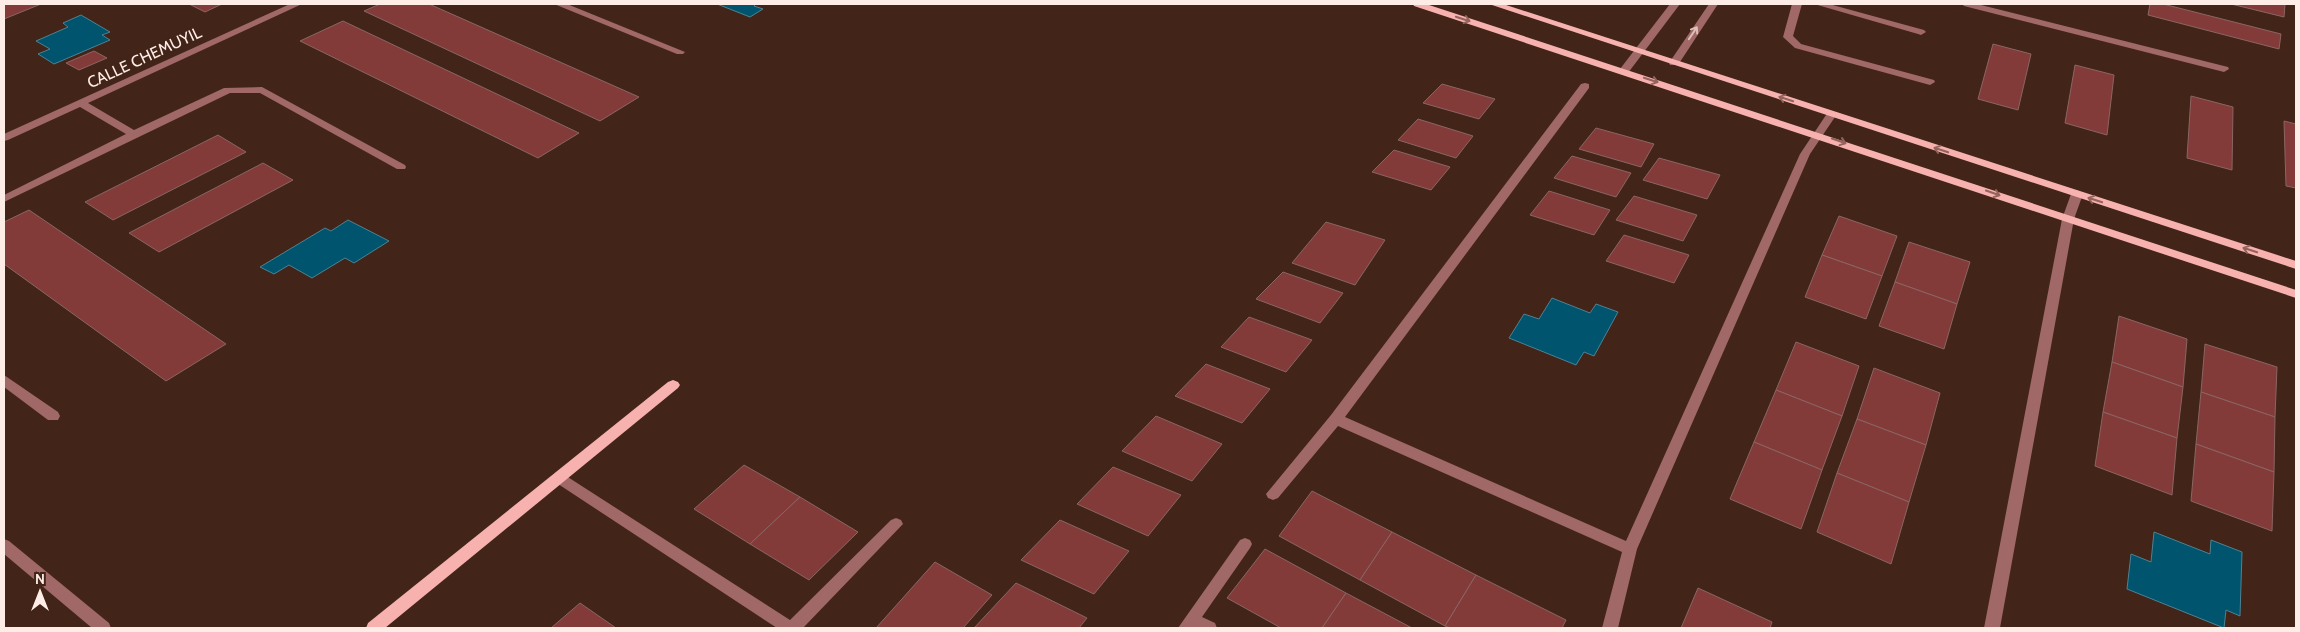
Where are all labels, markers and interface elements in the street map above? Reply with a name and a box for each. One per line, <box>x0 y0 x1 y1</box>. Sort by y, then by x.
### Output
one-way arrow <box>1455 15 1471 24</box>
street label: CALLE CHEMUYIL <box>84 23 204 92</box>
one-way arrow <box>1689 27 1699 41</box>
one-way arrow <box>1643 76 1659 85</box>
one-way arrow <box>1779 94 1795 104</box>
one-way arrow <box>1831 137 1847 147</box>
one-way arrow <box>1933 144 1949 154</box>
one-way arrow <box>1985 189 2001 199</box>
one-way arrow <box>2088 195 2104 204</box>
one-way arrow <box>2242 245 2258 255</box>
north arrow <box>15 567 65 617</box>
text: N <box>35 570 45 588</box>

